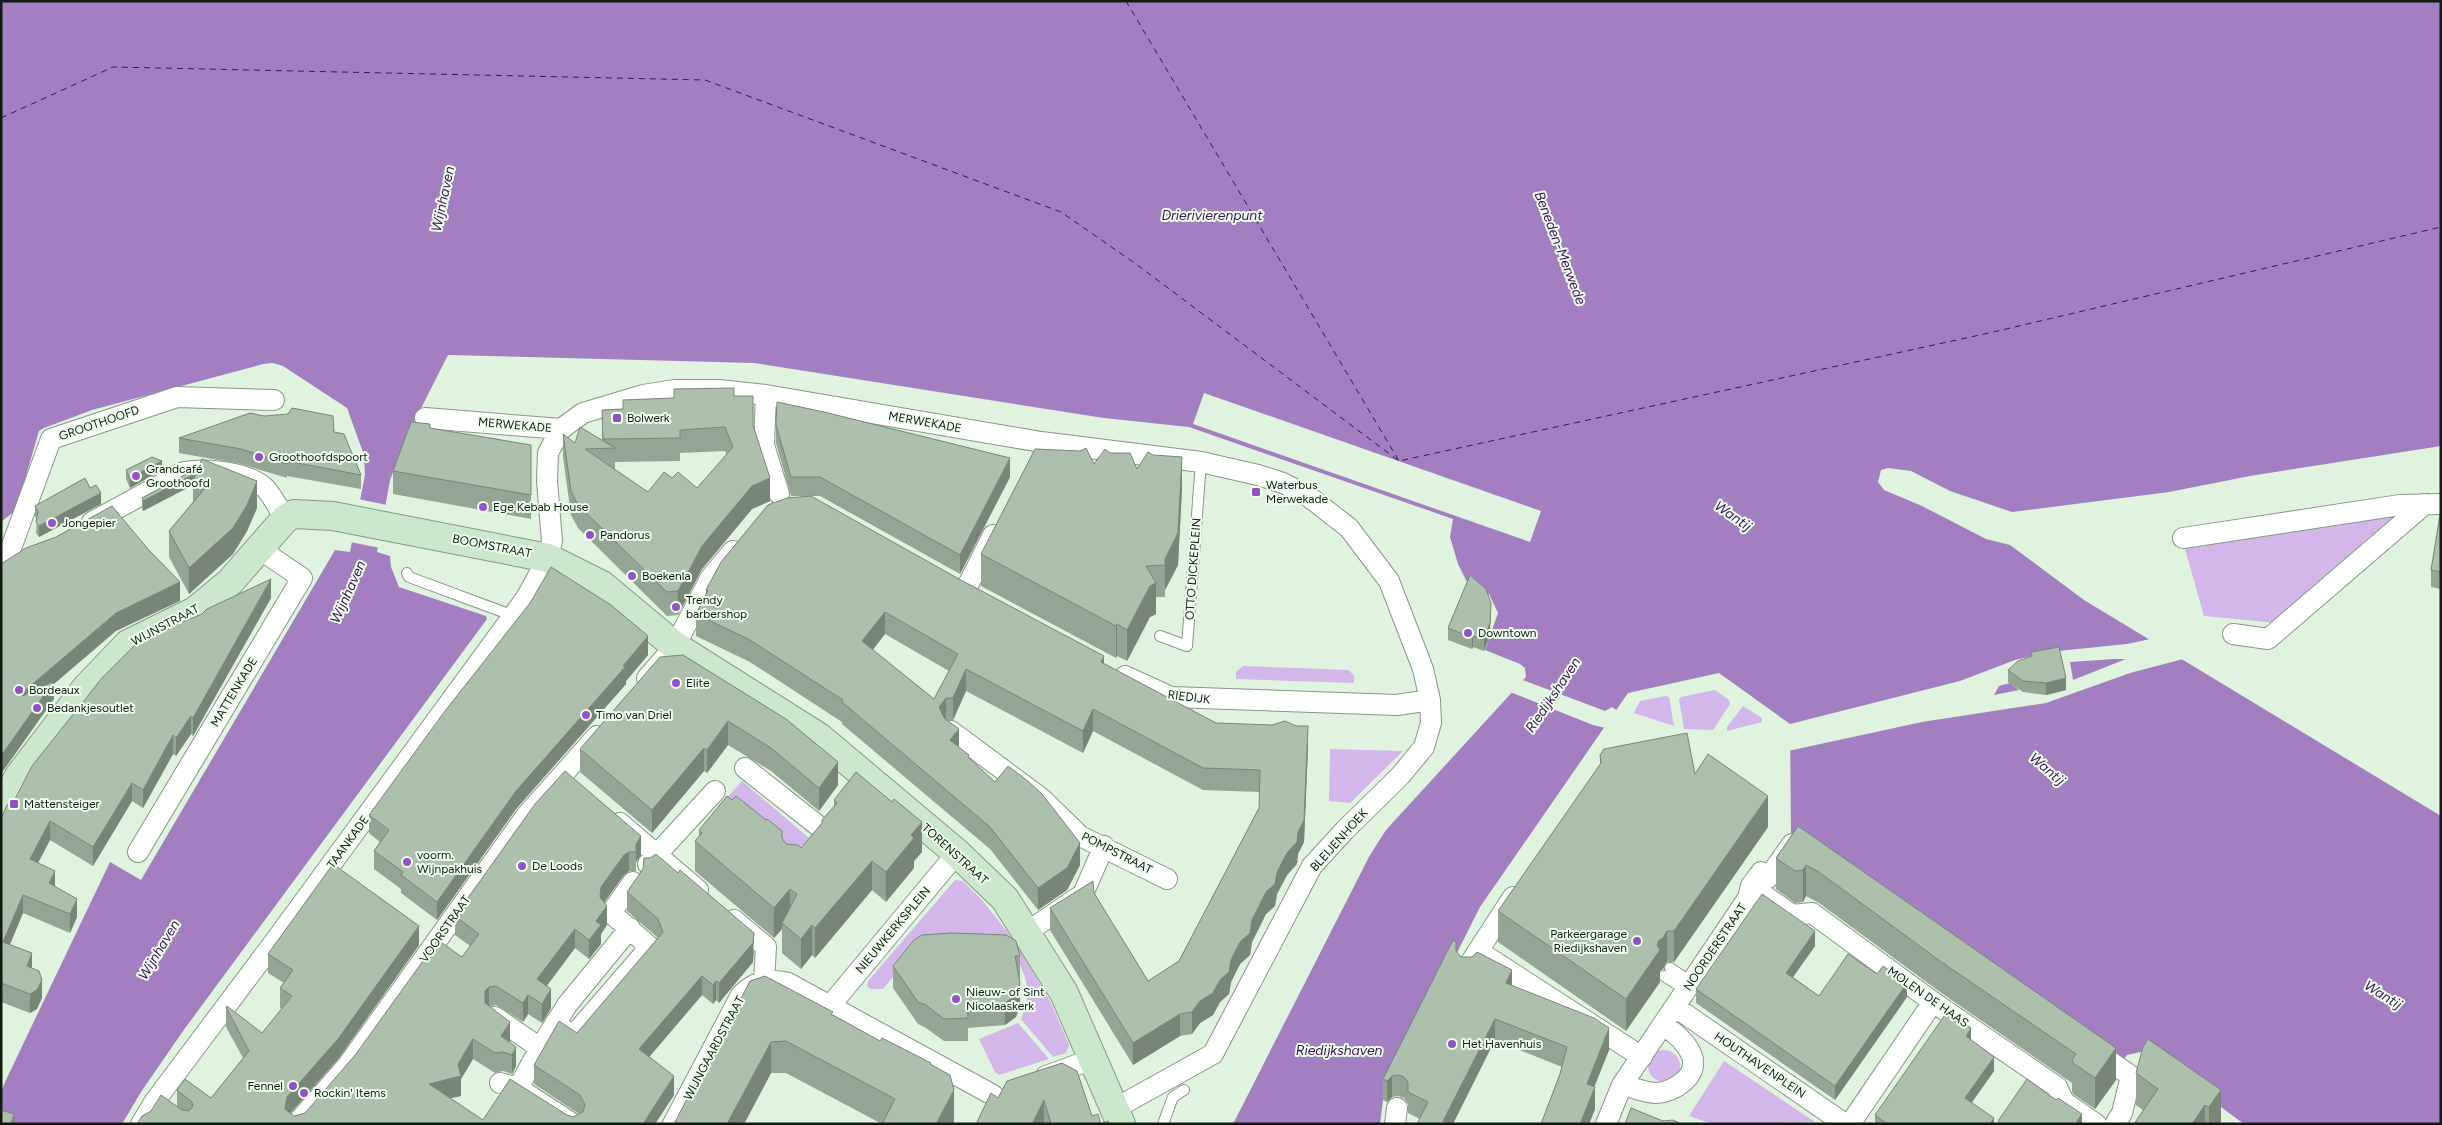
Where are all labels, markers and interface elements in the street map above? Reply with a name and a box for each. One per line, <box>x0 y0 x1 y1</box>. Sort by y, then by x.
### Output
water label: Wijnhaven <box>428 164 458 233</box>
water label: Beneden-Merwede <box>1531 189 1590 307</box>
water label: Drierivierenpunt <box>1161 207 1263 224</box>
street label: GROOTHOOFD <box>57 403 141 443</box>
street label: MERWEKADE <box>887 409 963 435</box>
place label: Bolwerk <box>627 411 670 425</box>
marker: Bolwerk <box>611 412 623 424</box>
street label: MERWEKADE <box>477 415 553 435</box>
place label: Groothoofdspoort <box>269 450 368 464</box>
marker: Groothoofdspoort <box>253 451 265 463</box>
place label: Grandcafé Groothoofd <box>146 462 210 490</box>
marker: Grandcafé Groothoofd <box>130 470 142 482</box>
place label: Waterbus Merwekade <box>1266 478 1328 506</box>
marker: Waterbus Merwekade <box>1250 486 1262 498</box>
water label: Wantij <box>1711 497 1755 535</box>
place label: Ege Kebab House <box>493 500 589 514</box>
marker: Ege Kebab House <box>477 501 489 513</box>
place label: Jongepier <box>62 516 116 530</box>
marker: Jongepier <box>46 517 58 529</box>
street label: OTTO DICKEPLEIN <box>1182 518 1204 620</box>
place label: Pandorus <box>600 528 650 542</box>
marker: Pandorus <box>584 529 596 541</box>
street label: BOOMSTRAAT <box>451 531 533 561</box>
water label: Wijnhaven <box>327 558 369 626</box>
place label: Boekenla <box>642 569 691 583</box>
marker: Boekenla <box>626 570 638 582</box>
place label: Trendy barbershop <box>686 593 747 621</box>
street label: WIJNSTRAAT <box>129 601 201 649</box>
marker: Trendy barbershop <box>670 601 682 613</box>
place label: Downtown <box>1478 626 1537 640</box>
marker: Downtown <box>1462 627 1474 639</box>
water label: Riedijkshaven <box>1522 654 1584 736</box>
street label: MATTENKADE <box>208 655 260 729</box>
place label: Elite <box>686 676 710 690</box>
marker: Elite <box>670 677 682 689</box>
place label: Bordeaux <box>29 683 80 697</box>
marker: Bordeaux <box>13 684 25 696</box>
street label: RIEDIJK <box>1167 687 1212 707</box>
place label: Bedankjesoutlet <box>47 701 134 715</box>
marker: Bedankjesoutlet <box>31 702 43 714</box>
place label: Timo van Driel <box>596 708 672 722</box>
marker: Timo van Driel <box>580 709 592 721</box>
water label: Wantij <box>2026 749 2068 789</box>
place label: Mattensteiger <box>24 797 100 811</box>
marker: Mattensteiger <box>8 798 20 810</box>
street label: BLEIJENHOEK <box>1307 805 1371 874</box>
street label: TAANKADE <box>324 813 372 871</box>
street label: TORENSTRAAT <box>919 821 991 888</box>
street label: POMPSTRAAT <box>1079 829 1155 877</box>
place label: voorm. Wijnpakhuis <box>417 848 482 876</box>
marker: voorm. Wijnpakhuis <box>401 856 413 868</box>
place label: De Loods <box>532 859 583 873</box>
marker: De Loods <box>516 860 528 872</box>
street label: NIEUWKERKSPLEIN <box>853 884 933 976</box>
street label: VOORSTRAAT <box>417 892 474 965</box>
street label: NOORDERSTRAAT <box>1681 900 1750 993</box>
water label: Wijnhaven <box>135 917 184 983</box>
place label: Parkeergarage Riedijkshaven <box>1550 927 1627 955</box>
marker: Parkeergarage Riedijkshaven <box>1631 935 1643 947</box>
street label: MOLEN DE HAAS <box>1885 964 1971 1030</box>
water label: Wantij <box>2361 977 2405 1013</box>
place label: Nieuw- of Sint Nicolaaskerk <box>966 985 1045 1013</box>
street label: WIJNGAARDSTRAAT <box>681 993 747 1102</box>
marker: Nieuw- of Sint Nicolaaskerk <box>950 993 962 1005</box>
street label: HOUTHAVENPLEIN <box>1712 1029 1808 1101</box>
place label: Het Havenhuis <box>1462 1037 1542 1051</box>
marker: Het Havenhuis <box>1446 1038 1458 1050</box>
water label: Riedijkshaven <box>1296 1042 1383 1059</box>
place label: Fennel <box>247 1079 283 1093</box>
marker: Fennel <box>287 1080 299 1092</box>
place label: Rockin' Items <box>314 1086 386 1100</box>
marker: Rockin' Items <box>298 1087 310 1099</box>

